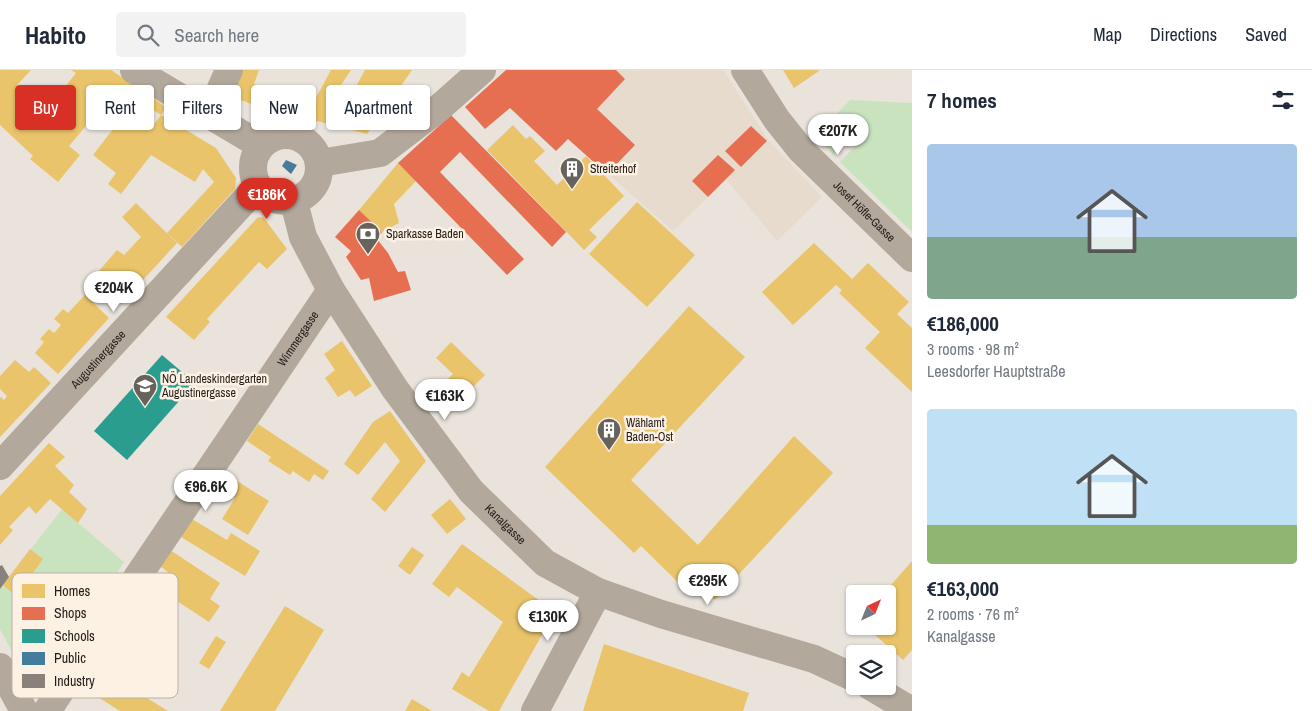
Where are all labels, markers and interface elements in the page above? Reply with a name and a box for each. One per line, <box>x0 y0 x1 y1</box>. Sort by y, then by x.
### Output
search box <box>116 12 466 57</box>
text: Habito <box>25 19 86 51</box>
icon: search <box>134 21 162 49</box>
text: Search here <box>174 22 259 48</box>
text: Map <box>1093 22 1122 47</box>
text: Directions <box>1150 22 1217 47</box>
text: Saved <box>1245 22 1287 47</box>
chip: Buy <box>15 85 76 130</box>
chip: Rent <box>86 85 154 130</box>
chip: Filters <box>164 85 241 130</box>
chip: New <box>251 85 316 130</box>
chip: Apartment <box>326 85 430 130</box>
text: 7 homes <box>927 86 997 115</box>
icon: filters <box>1269 86 1297 114</box>
pin: €207K <box>803 114 873 156</box>
text: €207K <box>819 119 857 141</box>
building icon: Streiterhof <box>559 156 585 190</box>
place label: Streiterhof <box>590 161 636 177</box>
icon: home <box>1067 176 1157 266</box>
pin: €186K <box>232 178 302 220</box>
street label: Josef Höfle-Gasse <box>830 178 899 246</box>
text: €186K <box>248 183 286 205</box>
bank icon: Sparkasse Baden <box>355 221 381 255</box>
place label: Sparkasse Baden <box>386 226 464 242</box>
pin: €204K <box>79 270 149 313</box>
text: €204K <box>95 276 133 298</box>
street label: Wimmergasse <box>274 308 322 370</box>
text: €186,000 <box>927 309 999 338</box>
street label: Augustinergasse <box>67 327 129 393</box>
text: 3 rooms · 98 m² <box>927 338 1019 360</box>
text: Leesdorfer Hauptstraße <box>927 360 1066 382</box>
place label: NÖ Landeskindergarten Augustinergasse <box>161 370 267 401</box>
school or university icon: NÖ Landeskindergarten Augustinergasse <box>132 373 158 407</box>
pin: €163K <box>410 378 480 421</box>
text: €163K <box>426 384 464 406</box>
place label: Wählamt Baden-Ost <box>626 415 673 445</box>
building icon: Wählamt Baden-Ost <box>596 417 622 451</box>
icon: home <box>1067 441 1157 531</box>
pin: €96.6K <box>165 470 247 512</box>
text: €96.6K <box>185 475 227 497</box>
street label: Kanalgasse <box>481 501 529 548</box>
pin: €295K <box>673 564 743 606</box>
text: €295K <box>689 569 727 591</box>
legend <box>12 573 178 698</box>
text: €163,000 <box>927 574 999 603</box>
text: Homes <box>54 582 91 600</box>
north arrow <box>846 585 896 635</box>
map controls <box>846 585 896 695</box>
pin: €130K <box>513 600 583 642</box>
text: 2 rooms · 76 m² <box>927 603 1019 625</box>
text: Shops <box>54 604 87 622</box>
text: €130K <box>529 605 567 627</box>
text: Kanalgasse <box>927 625 996 647</box>
text: Schools <box>54 627 95 645</box>
button: layers <box>846 645 896 695</box>
text: Public <box>54 649 86 667</box>
text: Industry <box>54 672 95 690</box>

